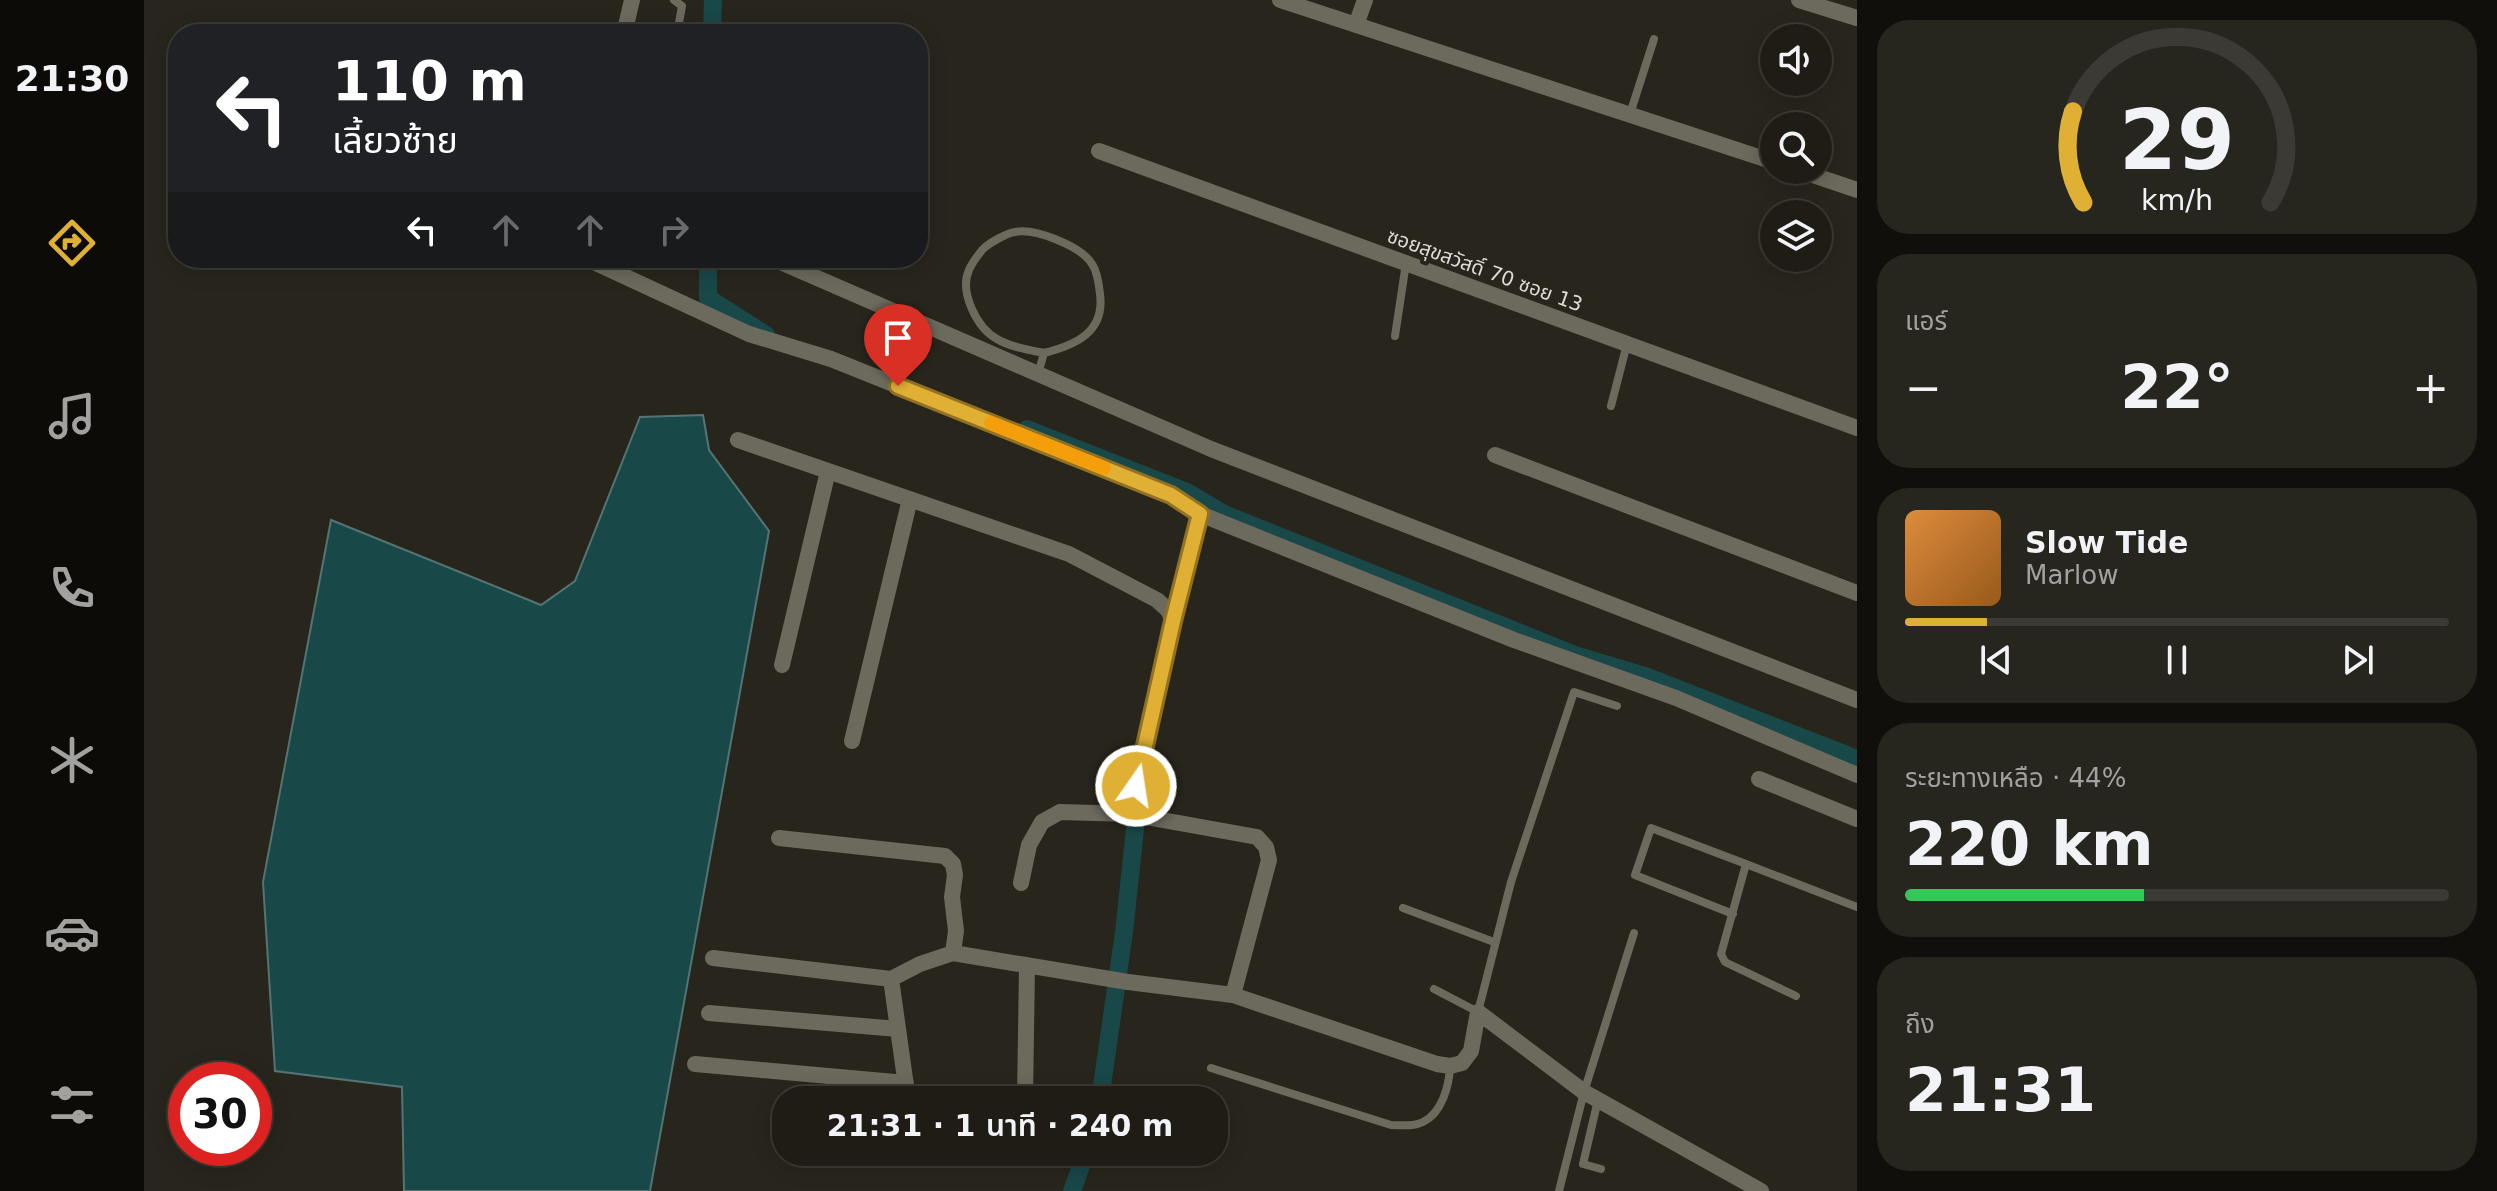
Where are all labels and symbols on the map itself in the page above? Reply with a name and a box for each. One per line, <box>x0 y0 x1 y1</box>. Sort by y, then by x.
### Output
street label: ซอยสุขสวัสดิ์ 70 ซอย 13 <box>1384 223 1586 317</box>
pin <box>864 304 932 386</box>
position arrow <box>1094 744 1178 828</box>
speed limit sign: 30 <box>168 1062 272 1166</box>

